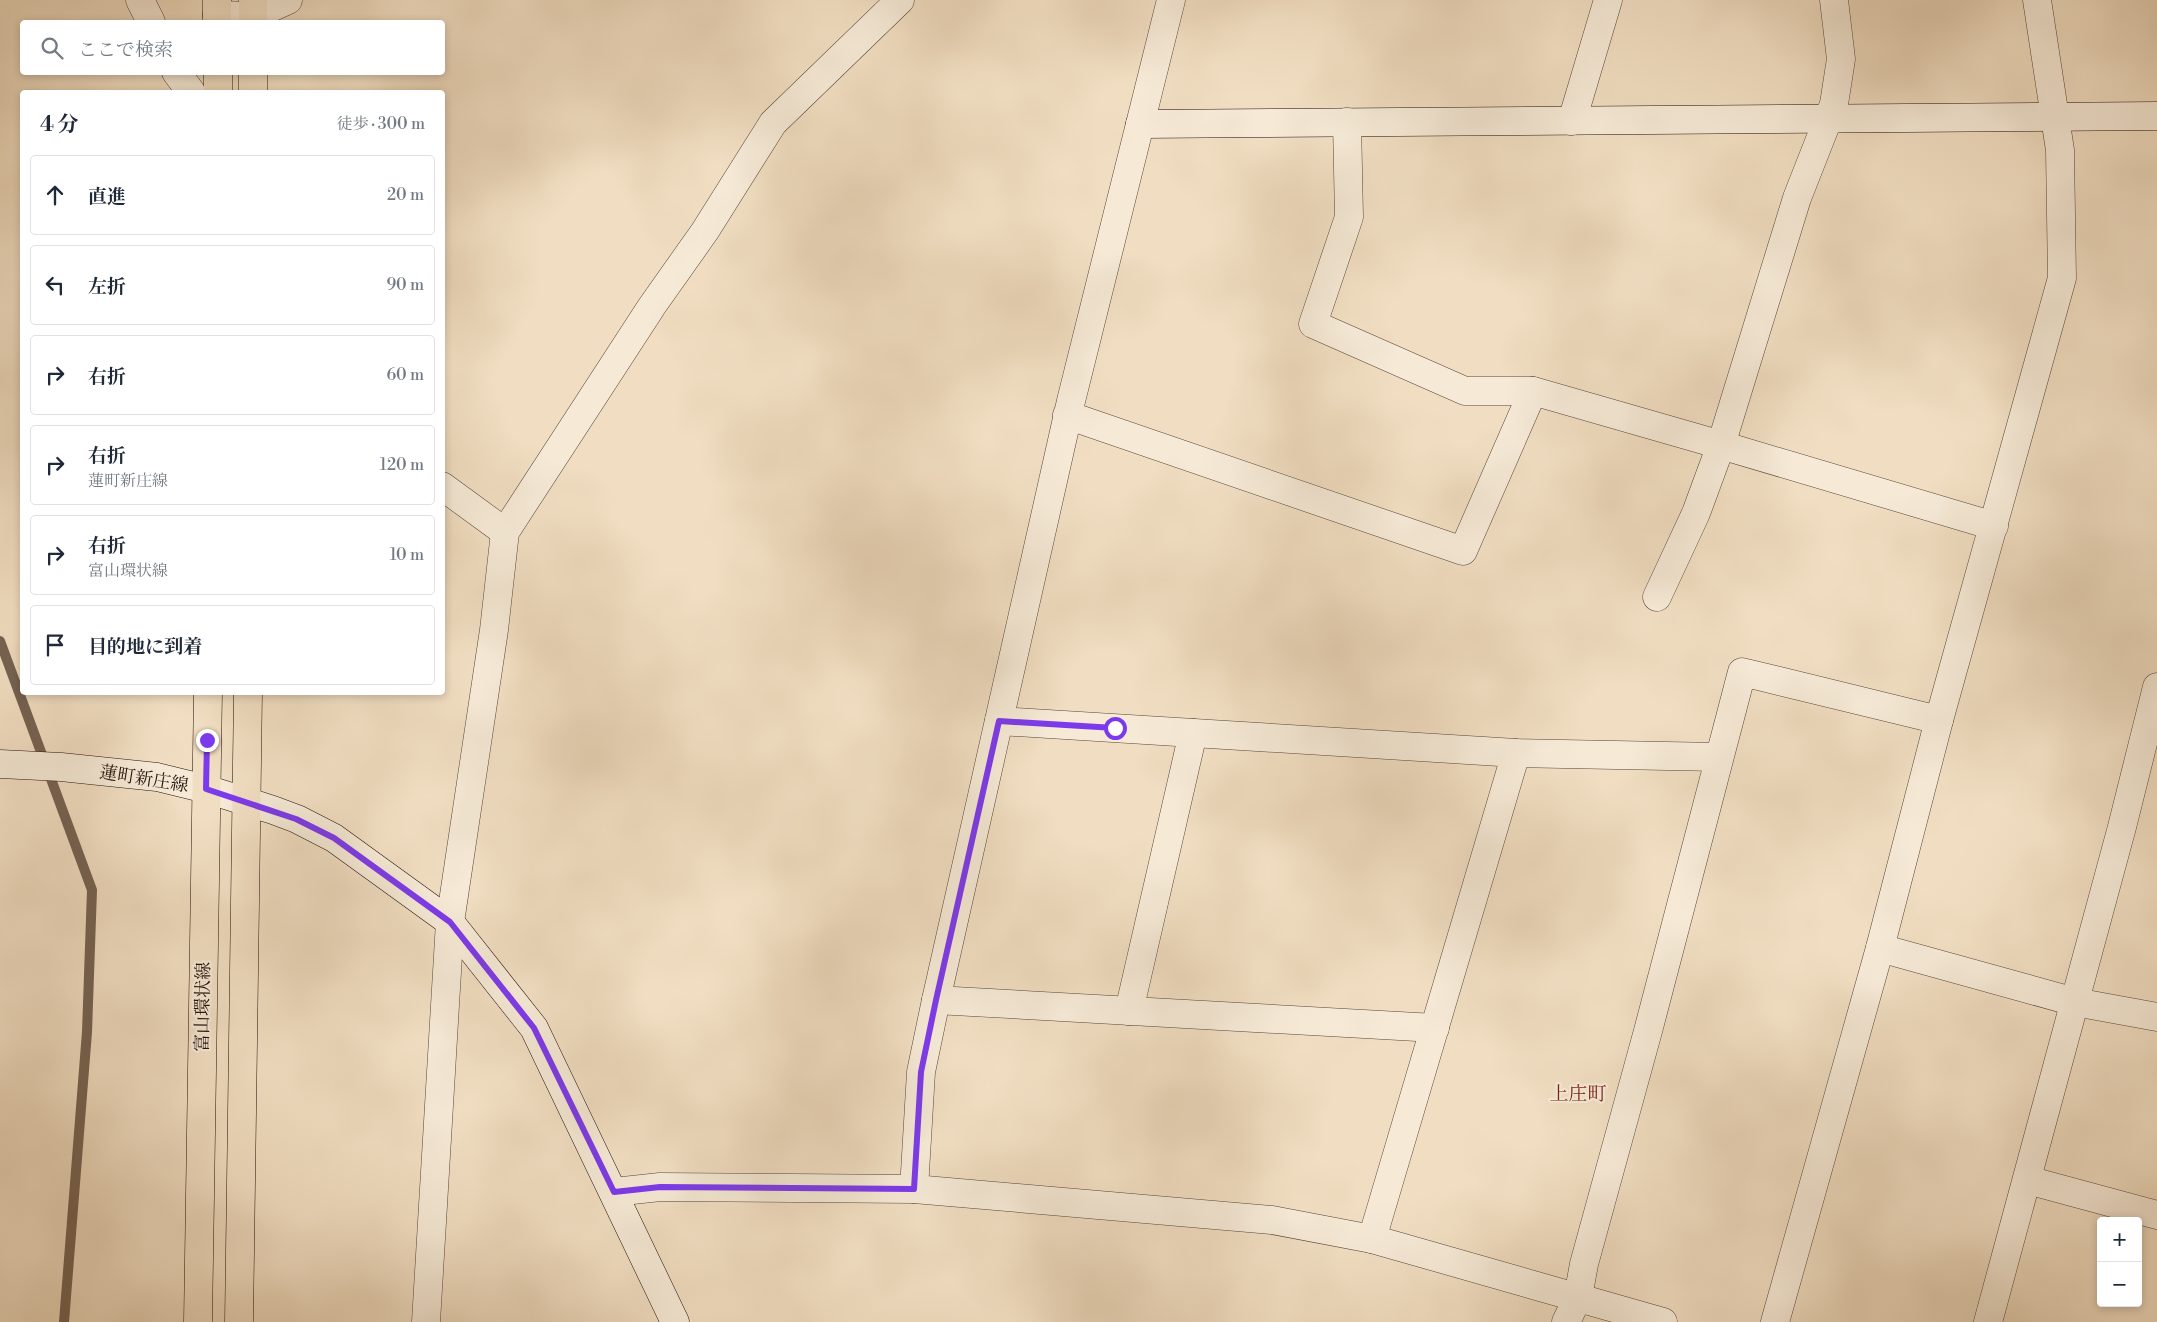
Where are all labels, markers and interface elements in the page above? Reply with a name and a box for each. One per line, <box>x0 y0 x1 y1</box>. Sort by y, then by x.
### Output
search box <box>20 20 445 75</box>
icon: search <box>38 34 66 62</box>
text: ここで検索 <box>78 38 173 62</box>
text: 4 分 <box>40 112 78 138</box>
text: 徒歩 · 300 m <box>336 114 425 134</box>
icon: ahead <box>41 181 69 209</box>
text: 直進 <box>88 185 126 209</box>
text: 20 m <box>387 185 424 205</box>
icon: left <box>41 271 69 299</box>
text: 左折 <box>88 275 126 299</box>
text: 90 m <box>386 275 424 295</box>
icon: right <box>41 361 69 389</box>
text: 右折 <box>88 365 126 389</box>
text: 60 m <box>386 365 424 385</box>
text: 右折 <box>88 444 126 468</box>
icon: right <box>41 451 69 479</box>
text: 120 m <box>380 455 424 475</box>
text: 蓮町新庄線 <box>88 471 168 491</box>
text: 右折 <box>88 534 126 558</box>
icon: right <box>41 541 69 569</box>
text: 10 m <box>390 545 424 565</box>
text: 富山環状線 <box>88 561 168 581</box>
icon: arrive <box>41 631 69 659</box>
text: 目的地に到着 <box>88 635 202 659</box>
route start <box>1104 717 1127 740</box>
route end <box>196 729 219 752</box>
street label: 蓮町新庄線 <box>98 761 190 797</box>
street label: 富山環状線 <box>191 962 215 1052</box>
district label: 上庄町 <box>1549 1082 1607 1106</box>
map controls <box>2097 1217 2142 1307</box>
button: + <box>2097 1217 2142 1262</box>
button: − <box>2097 1262 2142 1307</box>

